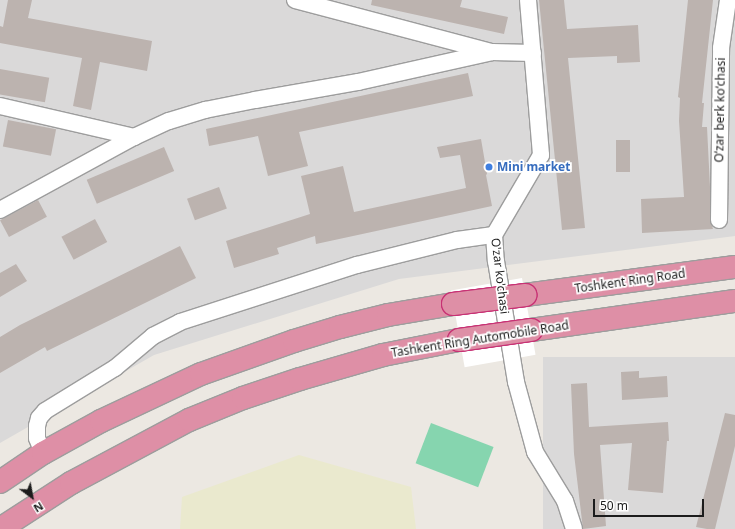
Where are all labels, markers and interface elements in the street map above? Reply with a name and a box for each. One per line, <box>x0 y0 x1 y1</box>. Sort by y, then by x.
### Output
street label: Oʻzar berk koʻchasi <box>712 57 728 163</box>
place label: Mini market <box>497 160 570 174</box>
marker: Mini market <box>484 162 494 172</box>
street label: O'zar ko'chasi <box>488 237 512 315</box>
street label: Toshkent Ring Road <box>574 266 686 296</box>
street label: Tashkent Ring Automobile Road <box>390 318 570 360</box>
north arrow <box>12 477 52 517</box>
scale bar <box>595 491 706 517</box>
text: 50 m <box>600 497 628 514</box>
text: N <box>31 499 46 516</box>

